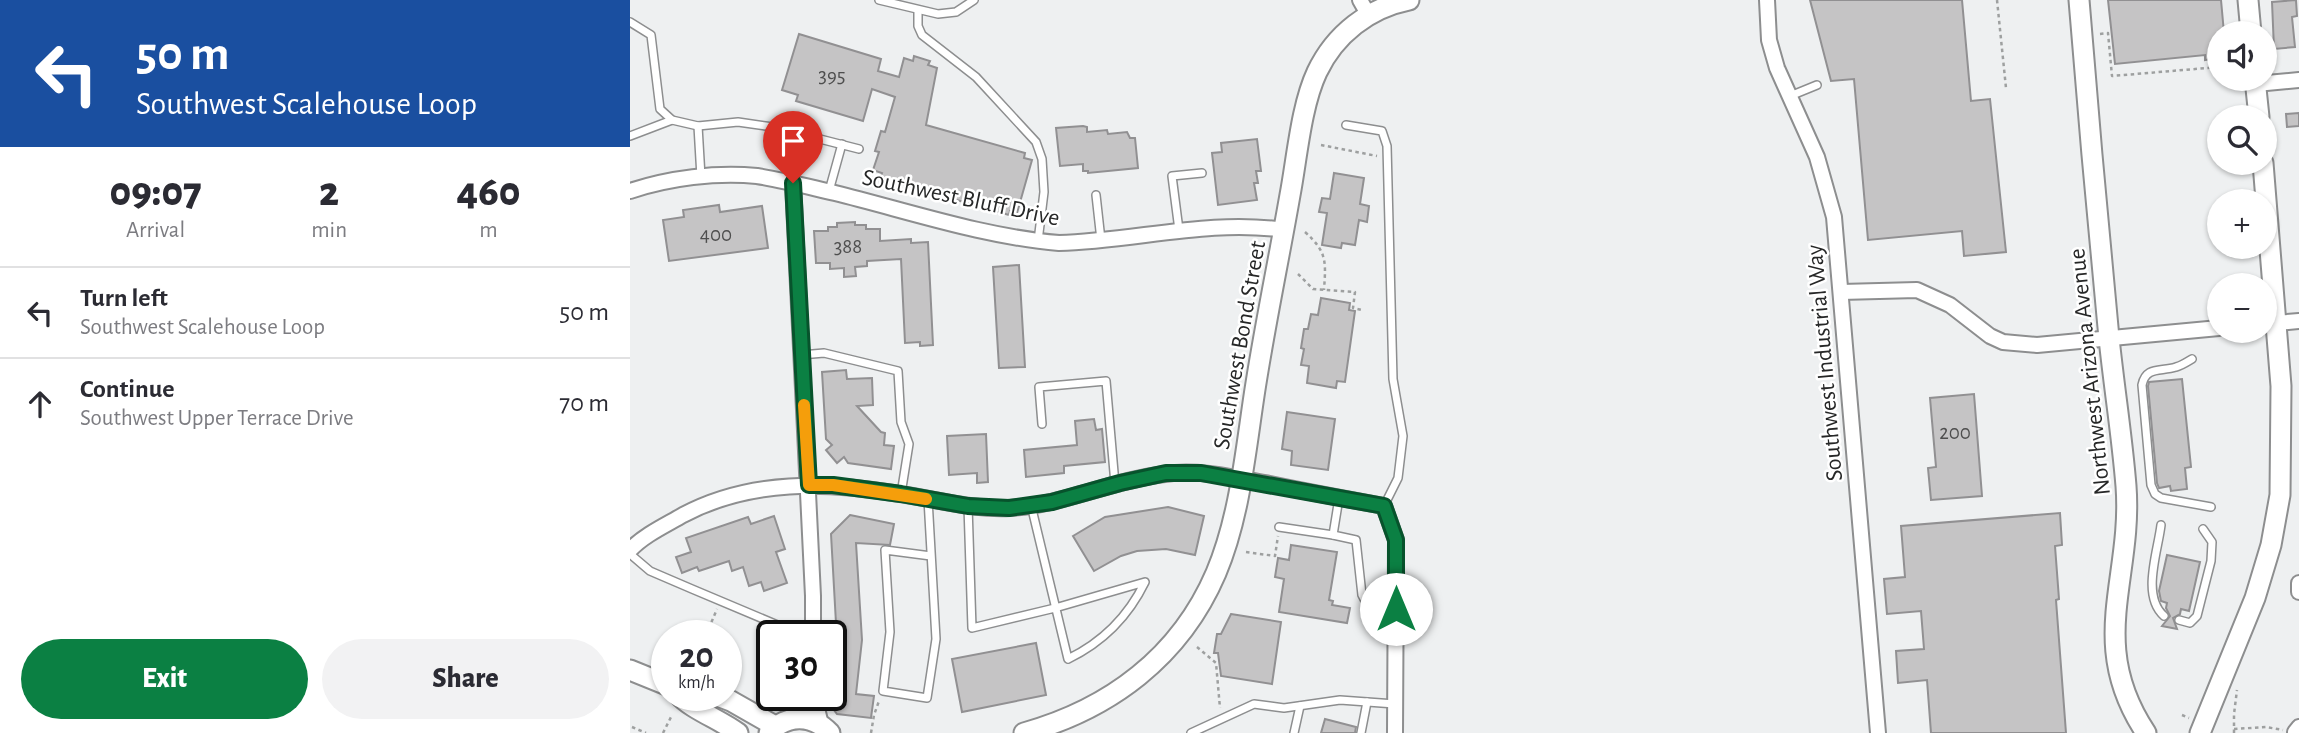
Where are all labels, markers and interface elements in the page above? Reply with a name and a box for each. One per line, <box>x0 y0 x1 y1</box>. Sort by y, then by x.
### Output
map controls <box>2207 21 2277 343</box>
button: sound <box>2207 21 2277 91</box>
icon: left <box>21 28 112 119</box>
text: 50 m <box>136 30 230 79</box>
house number: 395 <box>818 65 846 86</box>
text: Southwest Scalehouse Loop <box>136 88 477 120</box>
button: search <box>2207 105 2277 175</box>
pin <box>763 111 823 183</box>
icon: arrive <box>774 122 812 160</box>
street label: Southwest Bluff Drive <box>860 165 1062 231</box>
text: 09:07 <box>110 171 202 213</box>
text: 2 <box>319 171 339 213</box>
text: 460 <box>457 171 520 213</box>
button: + <box>2207 189 2277 259</box>
text: Arrival <box>126 219 185 242</box>
text: min <box>311 219 347 242</box>
text: m <box>479 219 498 242</box>
house number: 400 <box>700 224 732 245</box>
house number: 388 <box>834 236 862 257</box>
street label: Southwest Bond Street <box>1210 239 1270 451</box>
street label: Southwest Industrial Way <box>1803 244 1847 482</box>
street label: Northwest Arizona Avenue <box>2065 247 2115 496</box>
button: − <box>2207 273 2277 343</box>
text: Turn left <box>80 285 168 311</box>
icon: left <box>21 294 59 332</box>
text: 50 m <box>559 299 609 325</box>
text: Southwest Scalehouse Loop <box>80 316 325 339</box>
text: Continue <box>80 376 175 402</box>
icon: ahead <box>21 385 59 423</box>
text: 70 m <box>559 390 609 416</box>
text: Southwest Upper Terrace Drive <box>80 407 354 430</box>
house number: 200 <box>1939 422 1971 443</box>
position arrow <box>1359 572 1433 646</box>
speed limit sign: 30 <box>756 620 847 711</box>
button: Exit <box>21 639 308 719</box>
button: Share <box>322 639 609 719</box>
text: 20 <box>679 639 714 674</box>
text: km/h <box>678 674 715 692</box>

